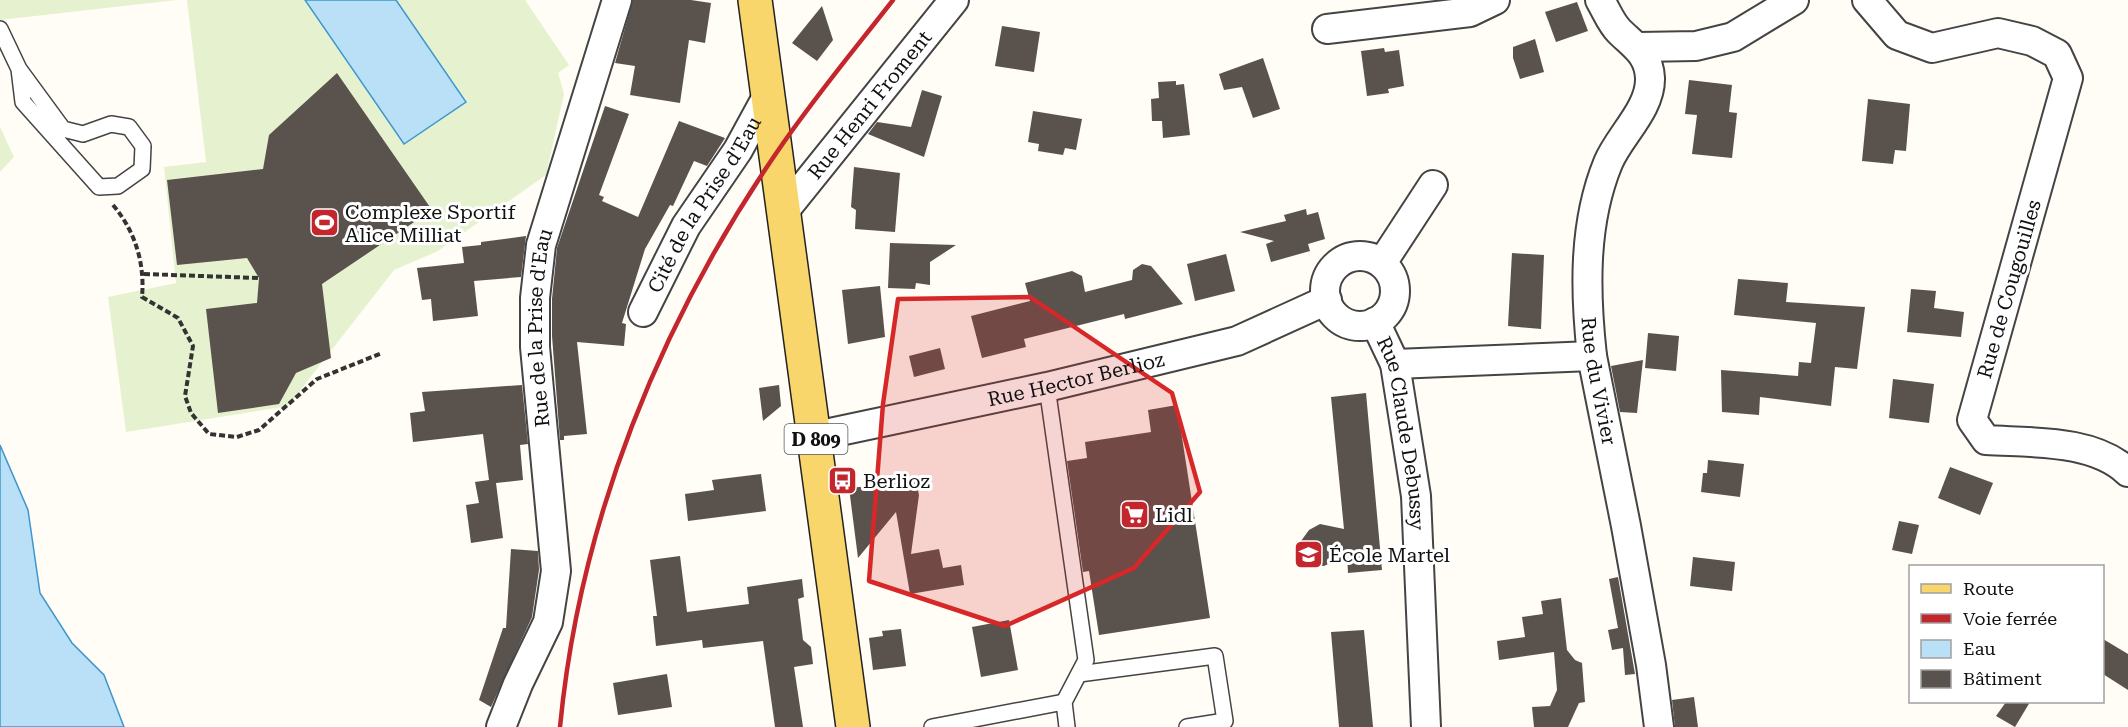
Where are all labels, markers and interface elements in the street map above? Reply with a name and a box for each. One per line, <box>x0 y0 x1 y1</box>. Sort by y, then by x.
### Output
street label: Rue Henri Froment <box>803 25 937 184</box>
street label: Cité de la Prise d'Eau <box>643 112 766 297</box>
street label: Rue de Cougouilles <box>1972 197 2046 381</box>
place label: Complexe Sportif Alice Milliat <box>345 200 516 247</box>
sports icon: Complexe Sportif Alice Milliat <box>308 207 340 239</box>
street label: Rue de la Prise d'Eau <box>523 225 558 428</box>
street label: Rue du Vivier <box>1577 316 1622 447</box>
street label: Rue Claude Debussy <box>1372 333 1429 531</box>
street label: Rue Hector Berlioz <box>985 347 1167 411</box>
road number: D 809 <box>784 424 848 454</box>
bus stop icon: Berlioz <box>826 465 858 497</box>
place label: Berlioz <box>863 469 930 493</box>
supermarket icon: Lidl <box>1118 499 1150 531</box>
place label: Lidl <box>1155 503 1193 527</box>
school or university icon: École Martel <box>1292 539 1324 571</box>
place label: École Martel <box>1329 543 1450 567</box>
legend <box>1909 565 2104 703</box>
text: Route <box>1963 578 2014 599</box>
text: Voie ferrée <box>1963 608 2057 629</box>
text: Eau <box>1963 638 1996 659</box>
text: Bâtiment <box>1963 668 2042 689</box>

